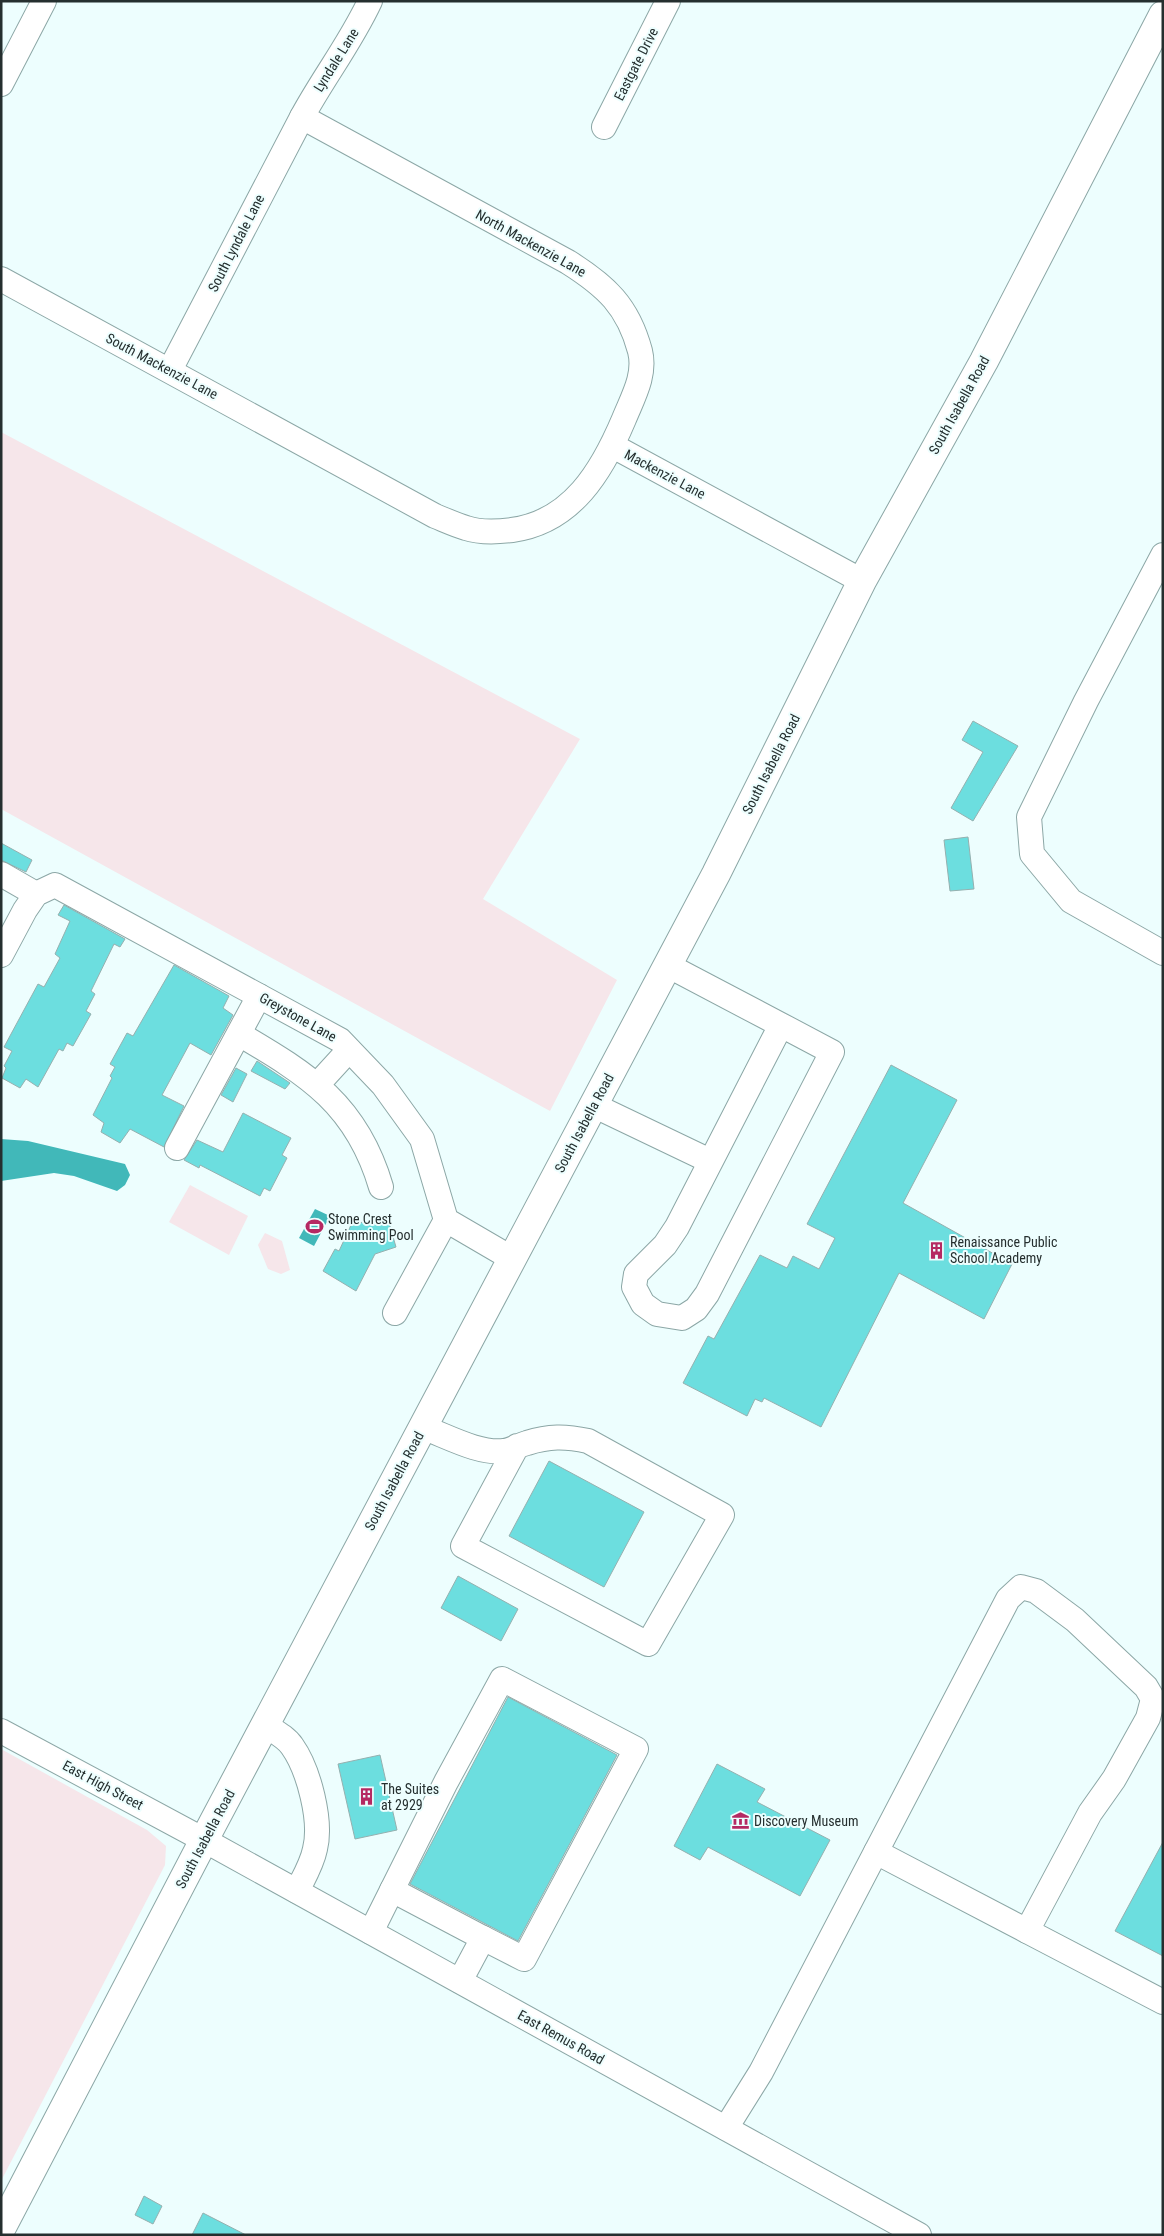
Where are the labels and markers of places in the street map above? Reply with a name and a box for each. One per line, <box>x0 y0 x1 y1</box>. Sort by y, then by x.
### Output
place label: Stone Crest Swimming Pool <box>328 1211 414 1243</box>
sports icon: Stone Crest Swimming Pool <box>304 1217 324 1237</box>
place label: Renaissance Public School Academy <box>950 1234 1058 1266</box>
building icon: Renaissance Public School Academy <box>926 1240 946 1260</box>
place label: The Suites at 2929 <box>381 1781 439 1813</box>
building icon: The Suites at 2929 <box>357 1787 377 1807</box>
museum icon: Discovery Museum <box>730 1811 750 1831</box>
place label: Discovery Museum <box>754 1813 858 1829</box>

